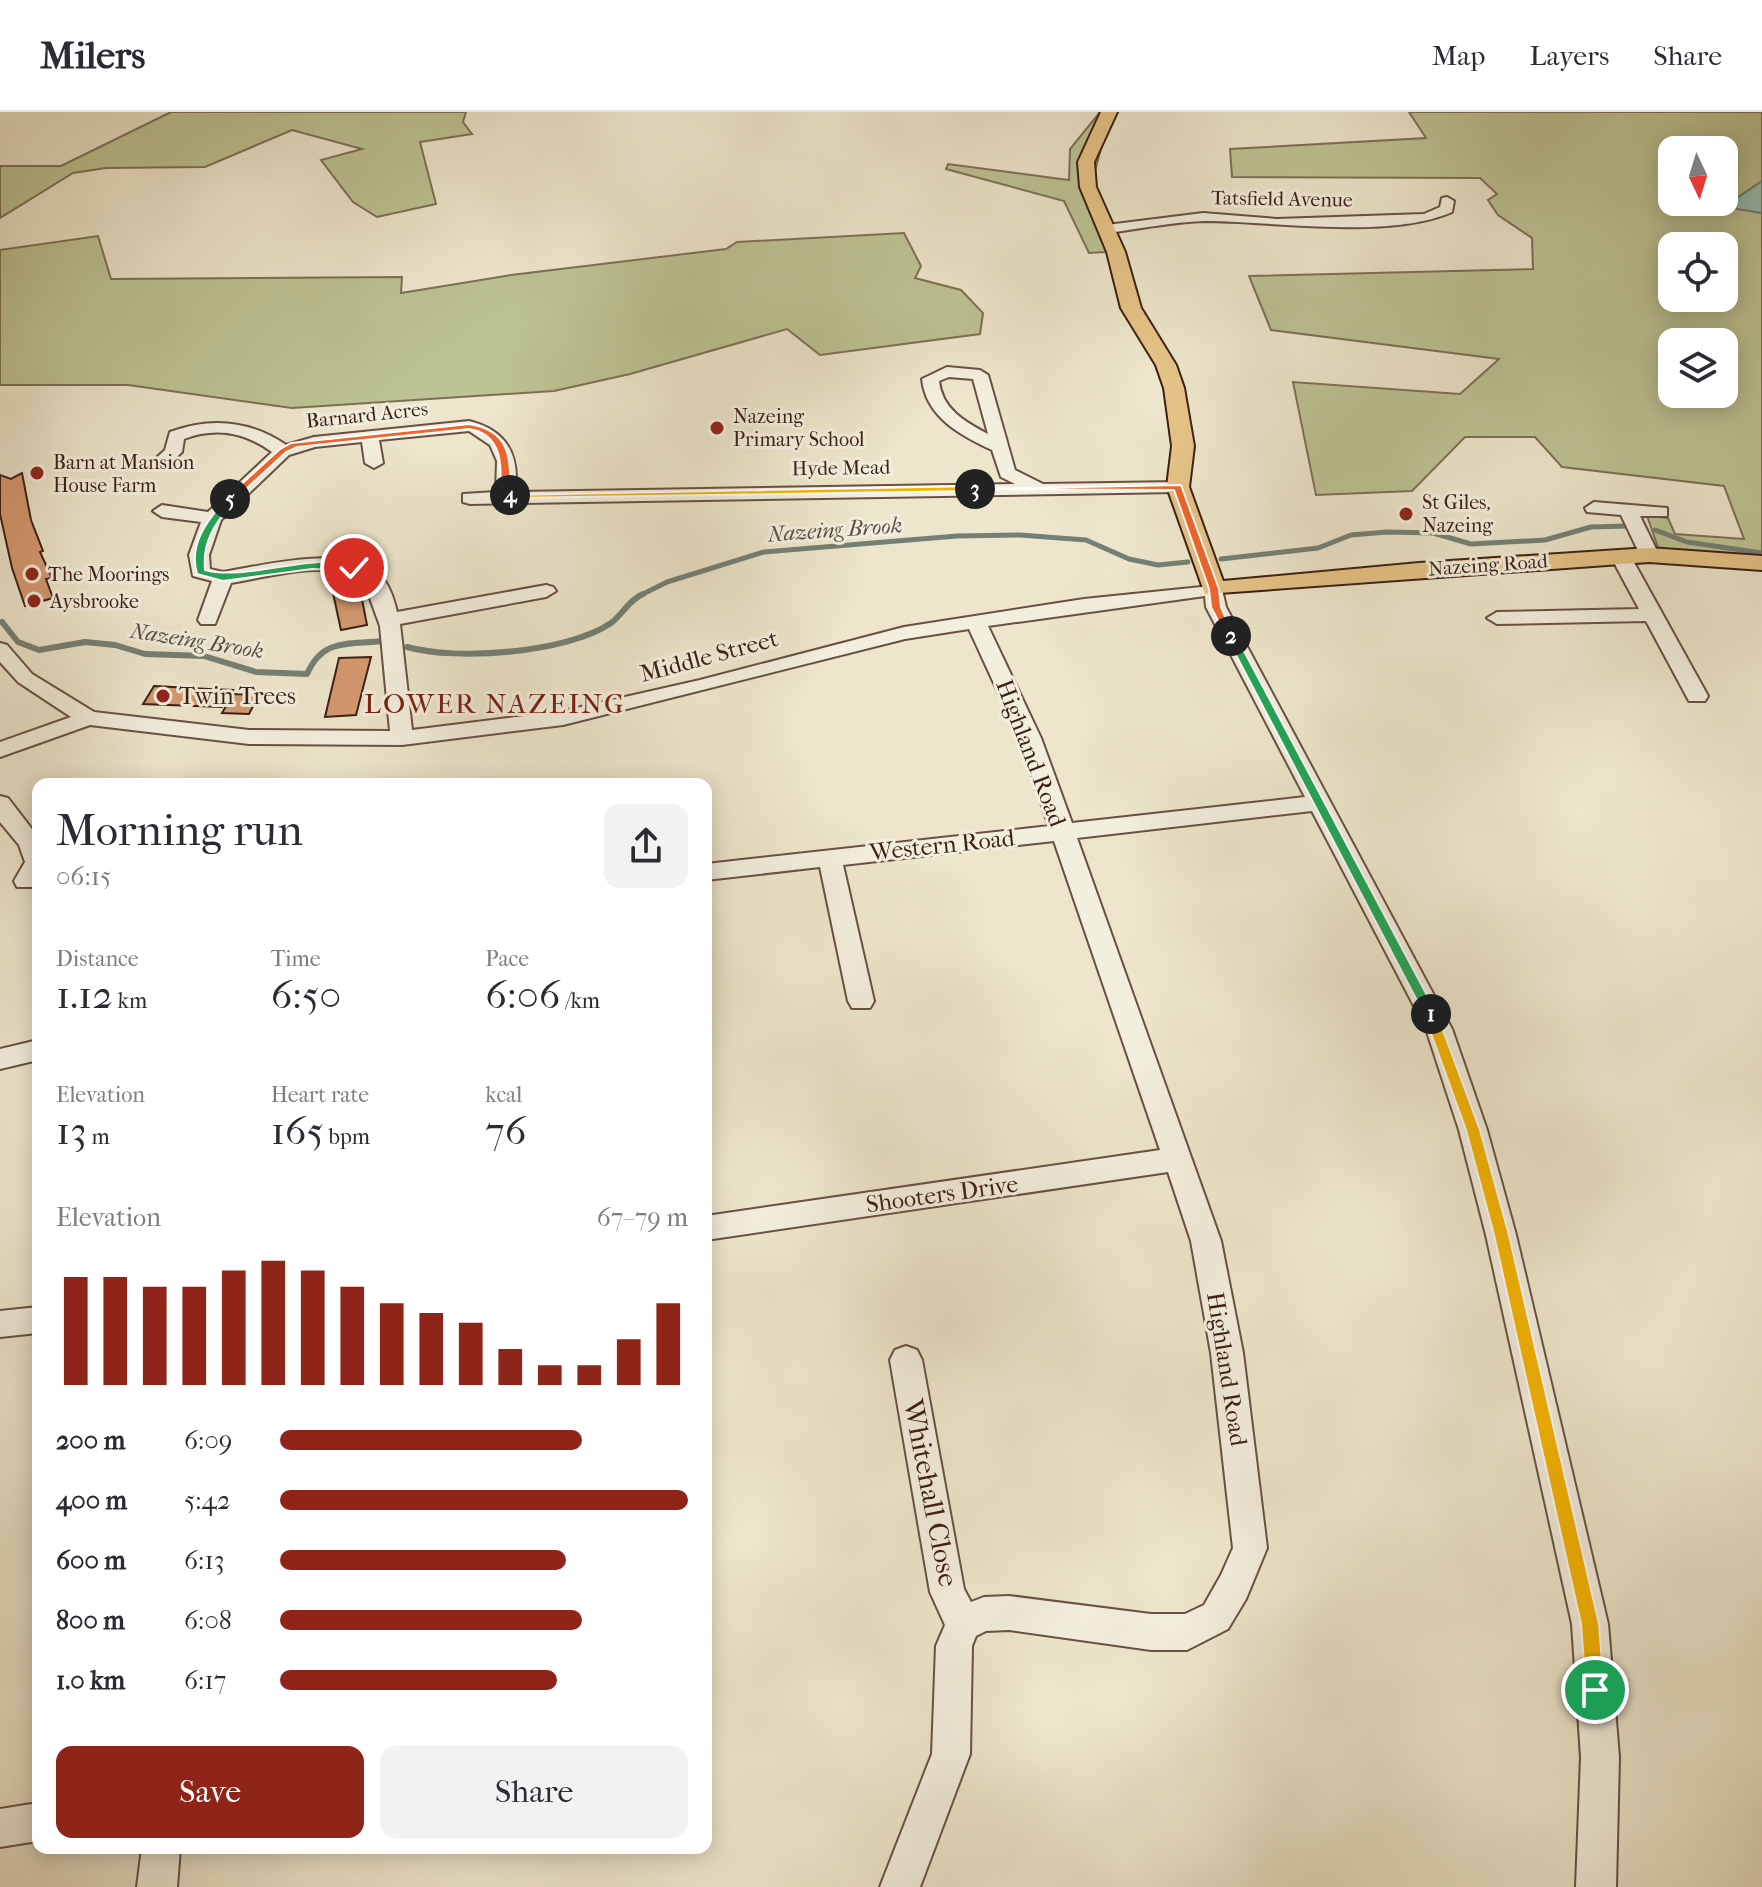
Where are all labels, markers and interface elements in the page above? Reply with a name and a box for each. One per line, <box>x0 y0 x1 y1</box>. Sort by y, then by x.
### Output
text: Milers <box>40 33 145 78</box>
text: Map <box>1432 39 1485 72</box>
text: Layers <box>1529 39 1609 72</box>
text: Share <box>1653 39 1722 72</box>
north arrow <box>1658 136 1738 216</box>
map controls <box>1658 136 1738 408</box>
street label: Tatsfield Avenue <box>1211 186 1353 212</box>
button: locate <box>1658 232 1738 312</box>
button: layers <box>1658 328 1738 408</box>
street label: Barnard Acres <box>305 397 429 433</box>
place label: Nazeing Primary School <box>733 405 865 451</box>
marker: Nazeing Primary School <box>708 419 726 437</box>
place label: Barn at Mansion House Farm <box>53 451 195 497</box>
street label: Hyde Mead <box>792 456 892 480</box>
marker: Barn at Mansion House Farm <box>28 464 46 482</box>
pin: 3 <box>955 469 995 509</box>
pin: 4 <box>490 475 530 515</box>
text: 3 <box>970 476 980 502</box>
pin: 5 <box>210 479 250 519</box>
text: 4 <box>504 482 517 508</box>
text: 5 <box>225 486 235 512</box>
place label: St Giles, Nazeing <box>1422 491 1493 537</box>
marker: St Giles, Nazeing <box>1397 505 1415 523</box>
water label: Nazeing Brook <box>766 512 903 548</box>
pin <box>320 534 388 602</box>
icon: check <box>332 546 376 590</box>
street label: Nazeing Road <box>1427 549 1550 581</box>
place label: The Moorings <box>48 563 170 586</box>
marker: The Moorings <box>23 565 41 583</box>
place label: Aysbrooke <box>49 590 139 613</box>
marker: Aysbrooke <box>25 592 43 610</box>
pin: 2 <box>1211 616 1251 656</box>
water label: Nazeing Brook <box>127 617 266 664</box>
text: 2 <box>1225 623 1237 649</box>
street label: Middle Street <box>637 624 782 688</box>
street label: Highland Road <box>990 675 1072 831</box>
place label: Twin Trees <box>179 682 296 710</box>
marker: Twin Trees <box>154 687 172 705</box>
district label: LOWER NAZEING <box>364 687 626 720</box>
button: share <box>604 804 688 888</box>
text: Morning run <box>56 805 303 856</box>
street label: Western Road <box>867 823 1017 867</box>
text: 06:15 <box>56 861 111 892</box>
text: Distance <box>56 946 139 972</box>
text: Time <box>271 946 321 972</box>
text: Pace <box>485 946 529 972</box>
text: 1.12 <box>56 972 113 1018</box>
text: 6:50 <box>271 972 341 1018</box>
text: 6:06 <box>485 972 560 1018</box>
text: km <box>113 988 147 1014</box>
text: /km <box>560 988 600 1014</box>
pin: 1 <box>1411 994 1451 1034</box>
text: 1 <box>1427 1001 1435 1027</box>
text: Elevation <box>56 1082 145 1108</box>
text: Heart rate <box>271 1082 369 1108</box>
text: kcal <box>485 1082 522 1108</box>
text: 13 <box>56 1108 87 1154</box>
text: 165 <box>271 1108 324 1154</box>
text: 76 <box>485 1108 526 1154</box>
text: m <box>87 1124 110 1150</box>
text: bpm <box>324 1124 370 1150</box>
street label: Shooters Drive <box>864 1169 1020 1219</box>
text: Elevation <box>56 1202 161 1233</box>
text: 67–79 m <box>597 1202 688 1233</box>
street label: Highland Road <box>1201 1290 1253 1449</box>
street label: Whitehall Close <box>896 1396 965 1590</box>
text: 200 m <box>56 1425 125 1456</box>
text: 6:09 <box>184 1425 232 1456</box>
text: 400 m <box>56 1485 127 1516</box>
text: 5:42 <box>184 1485 230 1516</box>
text: 600 m <box>56 1545 126 1576</box>
text: 6:13 <box>184 1545 224 1576</box>
text: 800 m <box>56 1605 125 1636</box>
text: 6:08 <box>184 1605 232 1636</box>
pin <box>1561 1656 1629 1724</box>
text: 1.0 km <box>56 1665 125 1696</box>
text: 6:17 <box>184 1665 226 1696</box>
icon: arrive <box>1573 1668 1617 1712</box>
button: Save <box>56 1746 364 1838</box>
button: Share <box>380 1746 688 1838</box>

